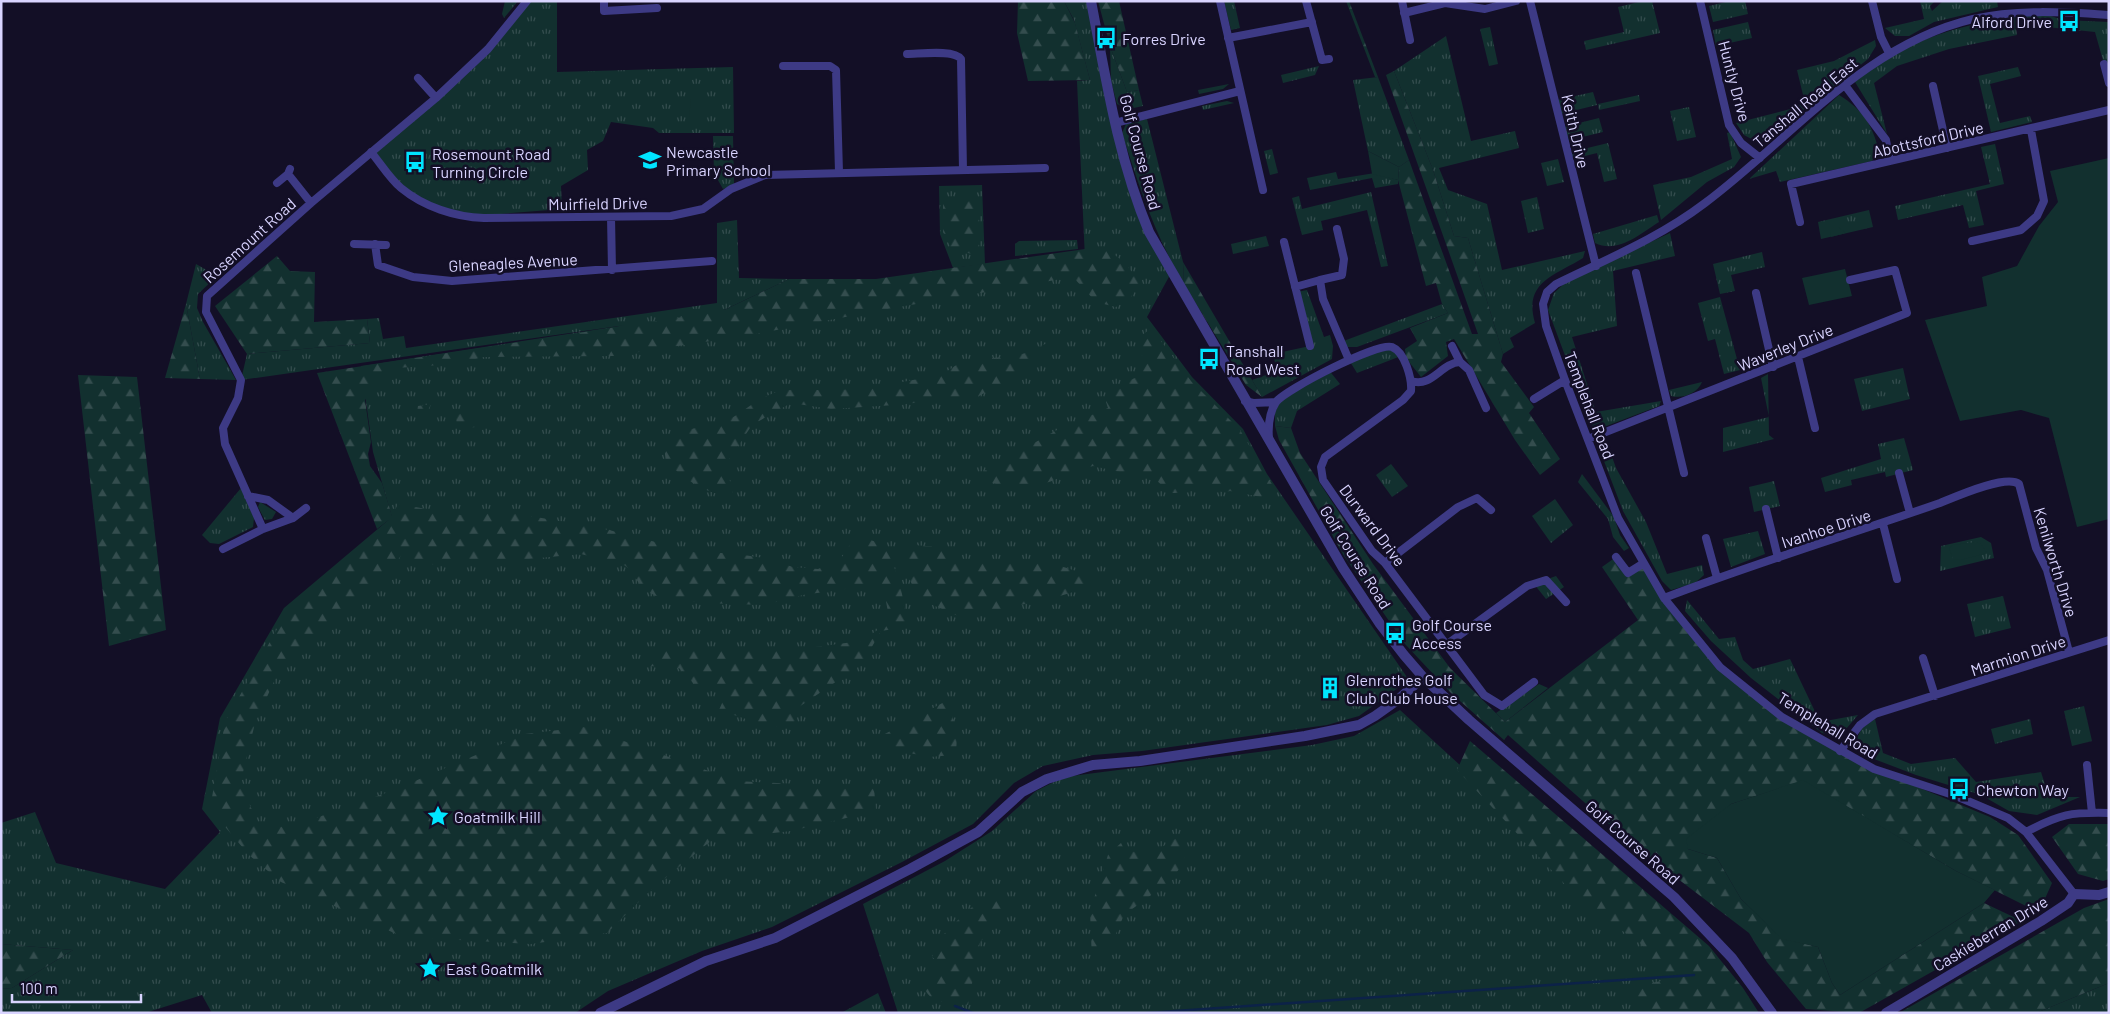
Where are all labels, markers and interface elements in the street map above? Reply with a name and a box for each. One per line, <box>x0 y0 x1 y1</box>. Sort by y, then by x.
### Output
bus stop icon: Alford Drive <box>2056 8 2082 34</box>
place label: Alford Drive <box>1972 12 2052 31</box>
bus stop icon: Forres Drive <box>1093 25 1119 51</box>
place label: Forres Drive <box>1122 29 1206 48</box>
street label: Huntly Drive <box>1715 38 1755 124</box>
street label: Tanshall Road East <box>1749 53 1861 151</box>
street label: Golf Course Road <box>1116 92 1166 212</box>
street label: Keith Drive <box>1558 92 1594 170</box>
street label: Abottsford Drive <box>1871 117 1985 161</box>
place label: Newcastle Primary School <box>666 142 771 179</box>
place label: Rosemount Road Turning Circle <box>432 144 550 181</box>
school or university icon: Newcastle Primary School <box>637 147 663 173</box>
bus stop icon: Rosemount Road Turning Circle <box>402 149 428 175</box>
street label: Rosemount Road <box>199 193 299 287</box>
street label: Muirfield Drive <box>548 193 648 213</box>
street label: Gleneagles Avenue <box>448 249 578 275</box>
street label: Waverley Drive <box>1734 319 1836 375</box>
place label: Tanshall Road West <box>1226 341 1300 378</box>
bus stop icon: Tanshall Road West <box>1196 346 1222 372</box>
street label: Templehall Road <box>1561 349 1619 461</box>
street label: Durward Drive <box>1336 480 1410 570</box>
street label: Golf Course Road <box>1317 502 1395 612</box>
street label: Ivanhoe Drive <box>1779 505 1873 551</box>
street label: Kenilworth Drive <box>2030 505 2082 619</box>
place label: Golf Course Access <box>1412 615 1492 652</box>
bus stop icon: Golf Course Access <box>1382 620 1408 646</box>
street label: Marmion Drive <box>1968 631 2068 679</box>
place label: Glenrothes Golf Club Club House <box>1346 670 1458 707</box>
building icon: Glenrothes Golf Club Club House <box>1317 675 1343 701</box>
street label: Templehall Road <box>1774 688 1882 762</box>
bus stop icon: Chewton Way <box>1946 776 1972 802</box>
place label: Chewton Way <box>1976 780 2070 799</box>
street label: Golf Course Road <box>1582 796 1684 888</box>
place icon: Goatmilk Hill <box>425 803 451 829</box>
place label: Goatmilk Hill <box>454 807 541 826</box>
street label: Caskieberran Drive <box>1929 891 2051 975</box>
place icon: East Goatmilk <box>417 955 443 981</box>
place label: East Goatmilk <box>446 959 542 978</box>
scale bar <box>12 972 141 1004</box>
text: 100 m <box>20 979 58 997</box>

